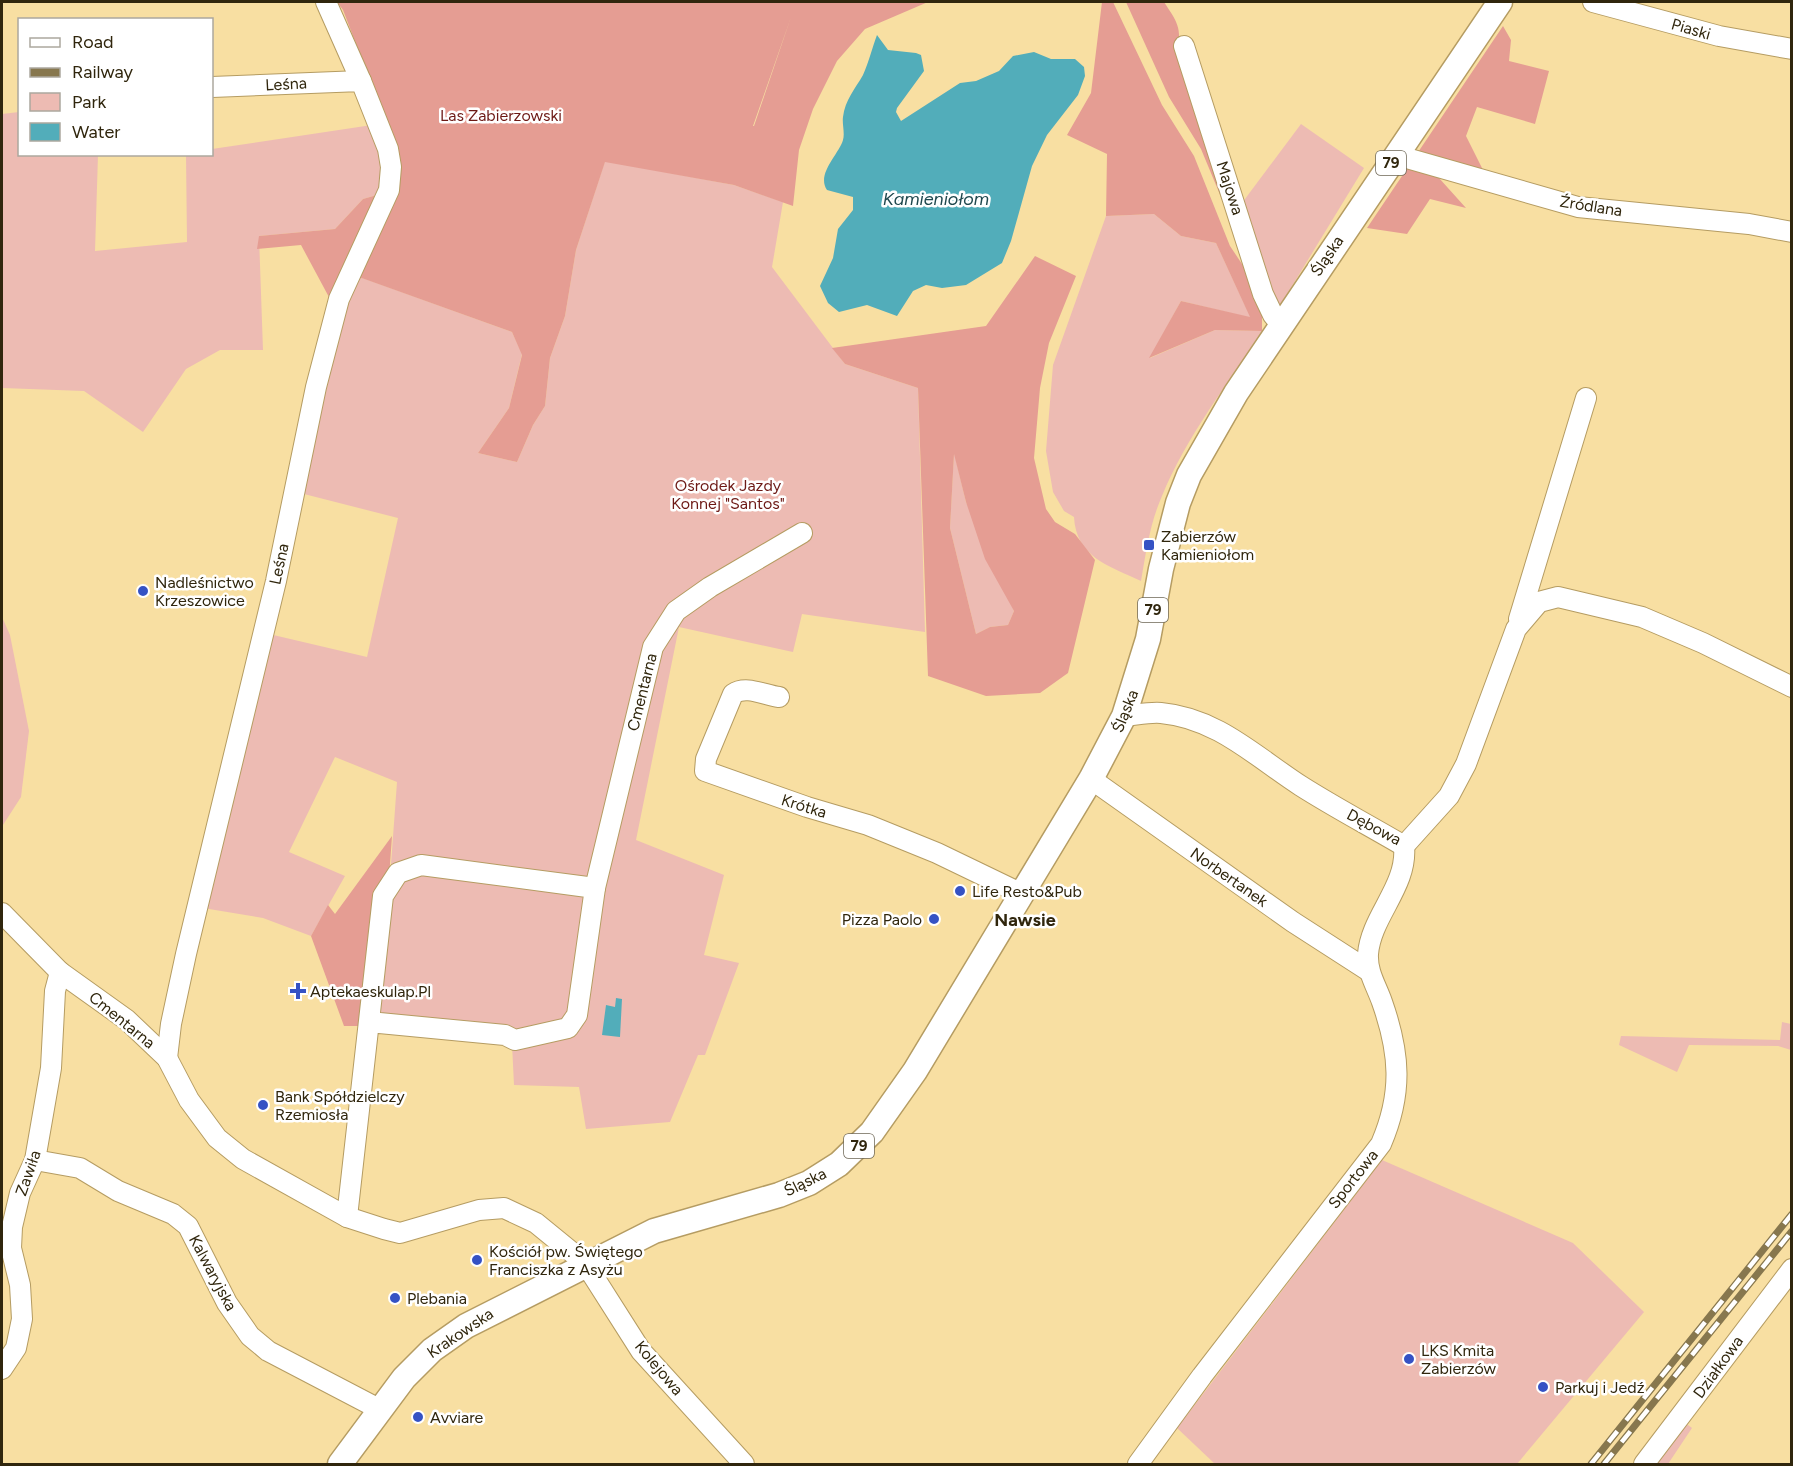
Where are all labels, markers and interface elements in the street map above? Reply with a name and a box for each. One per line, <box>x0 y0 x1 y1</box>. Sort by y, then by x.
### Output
street label: Piaski <box>1669 14 1713 44</box>
legend <box>18 18 213 156</box>
text: Road <box>72 31 113 53</box>
text: Railway <box>72 61 134 83</box>
street label: Leśna <box>265 73 307 95</box>
text: Park <box>72 91 107 113</box>
park label: Las Zabierzowski <box>440 106 562 125</box>
text: Water <box>72 121 120 143</box>
road number: 79 <box>1376 151 1406 175</box>
street label: Majowa <box>1212 159 1248 217</box>
water label: Kamieniołom <box>883 188 989 210</box>
street label: Źródlana <box>1558 192 1624 220</box>
street label: Śląska <box>1307 232 1347 280</box>
park label: Ośrodek Jazdy Konnej "Santos" <box>671 476 785 513</box>
place label: Zabierzów Kamieniołom <box>1161 527 1254 564</box>
marker: Zabierzów Kamieniołom <box>1142 538 1156 552</box>
street label: Leśna <box>265 542 293 586</box>
place label: Nadleśnictwo Krzeszowice <box>155 573 254 610</box>
marker: Nadleśnictwo Krzeszowice <box>136 584 150 598</box>
road number: 79 <box>1138 598 1168 622</box>
street label: Cmentarna <box>623 651 661 733</box>
street label: Śląska <box>1108 687 1142 735</box>
street label: Krótka <box>779 790 829 822</box>
street label: Dębowa <box>1344 805 1404 849</box>
street label: Norbertanek <box>1187 843 1272 911</box>
place label: Life Resto&Pub <box>972 882 1082 901</box>
marker: Life Resto&Pub <box>953 884 967 898</box>
district label: Nawsie <box>994 909 1056 931</box>
place label: Pizza Paolo <box>842 910 922 929</box>
marker: Pizza Paolo <box>927 912 941 926</box>
place label: Aptekaeskulap.Pl <box>310 982 431 1001</box>
marker: Aptekaeskulap.Pl <box>291 984 305 998</box>
street label: Cmentarna <box>85 988 159 1052</box>
place label: Bank Spółdzielczy Rzemiosła <box>275 1087 405 1124</box>
marker: Bank Spółdzielczy Rzemiosła <box>256 1098 270 1112</box>
road number: 79 <box>844 1134 874 1158</box>
street label: Sportowa <box>1324 1146 1382 1212</box>
street label: Zawiła <box>11 1148 45 1198</box>
street label: Śląska <box>781 1164 829 1200</box>
street label: Kalwaryjska <box>185 1232 241 1314</box>
place label: Kościół pw. Świętego Franciszka z Asyżu <box>489 1242 643 1279</box>
marker: Kościół pw. Świętego Franciszka z Asyżu <box>470 1253 484 1267</box>
place label: Plebania <box>407 1289 467 1308</box>
marker: Plebania <box>388 1291 402 1305</box>
street label: Krakowska <box>423 1304 497 1362</box>
street label: Działkowa <box>1689 1332 1747 1402</box>
street label: Kolejowa <box>631 1337 687 1399</box>
place label: LKS Kmita Zabierzów <box>1421 1341 1497 1378</box>
marker: LKS Kmita Zabierzów <box>1402 1352 1416 1366</box>
place label: Parkuj i Jedź <box>1555 1378 1645 1397</box>
marker: Parkuj i Jedź <box>1536 1380 1550 1394</box>
place label: Avviare <box>430 1408 484 1427</box>
marker: Avviare <box>411 1410 425 1424</box>

